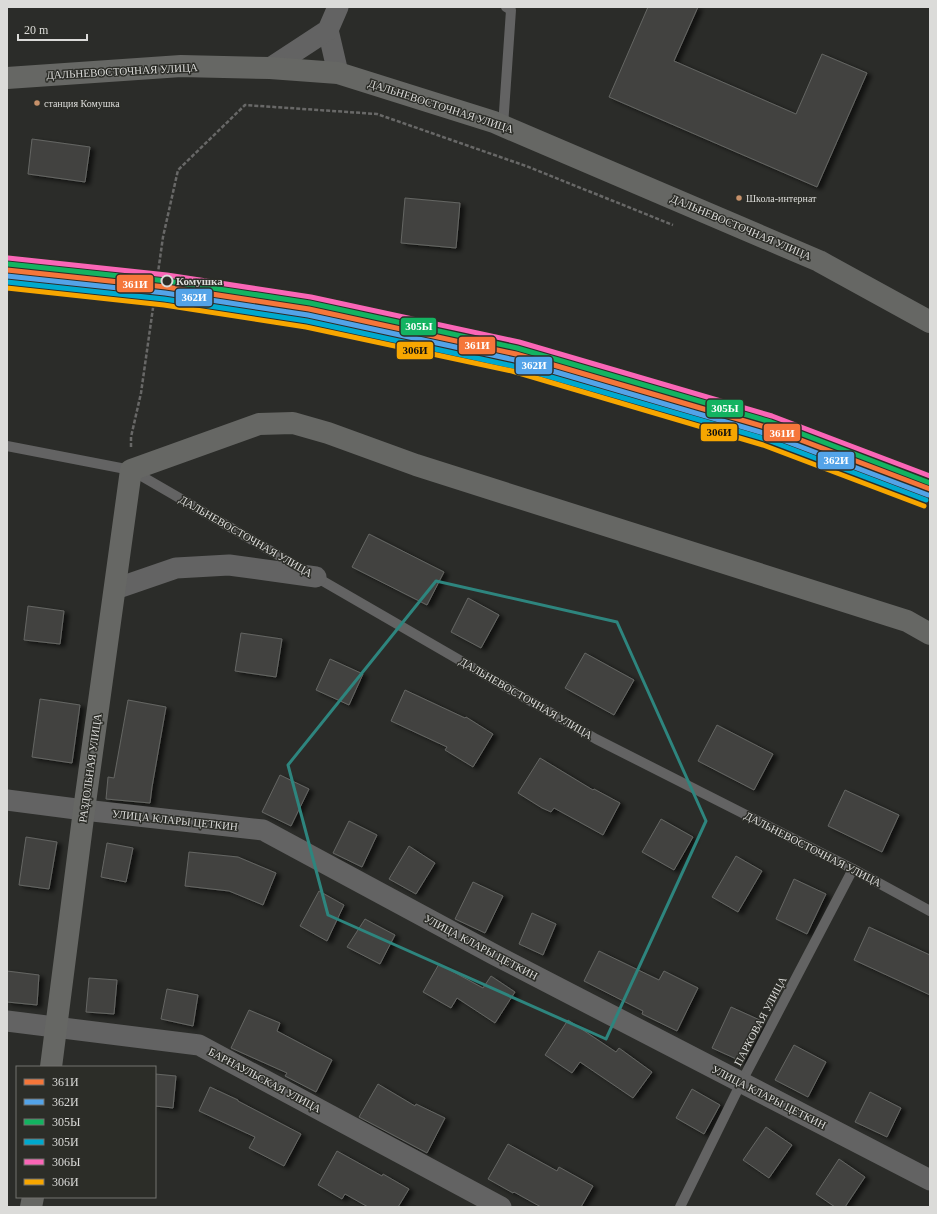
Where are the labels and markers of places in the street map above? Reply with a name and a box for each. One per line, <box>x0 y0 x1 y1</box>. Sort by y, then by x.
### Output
marker: станция Комушка <box>32 98 42 108</box>
place label: станция Комушка <box>44 98 120 109</box>
marker: Школа-интернат <box>734 193 744 203</box>
place label: Школа-интернат <box>746 193 817 204</box>
marker: Комушка <box>160 274 174 288</box>
place label: Комушка <box>176 275 223 287</box>

